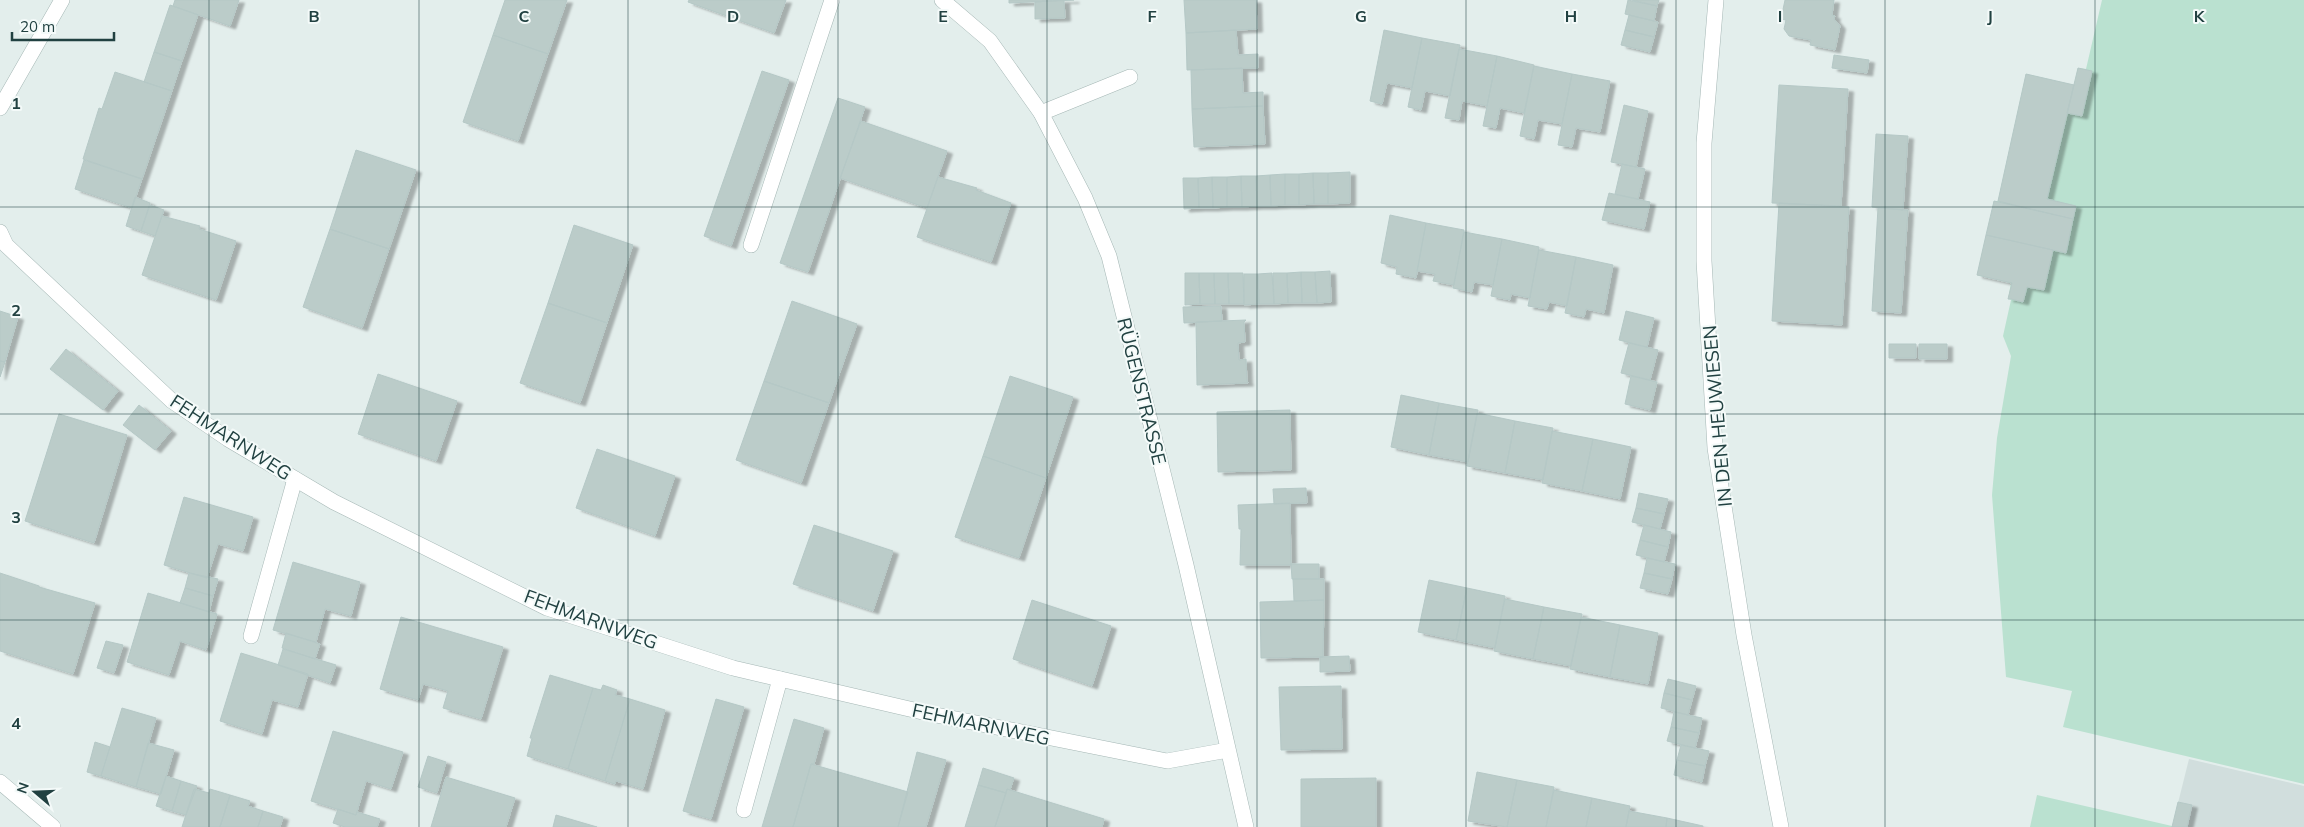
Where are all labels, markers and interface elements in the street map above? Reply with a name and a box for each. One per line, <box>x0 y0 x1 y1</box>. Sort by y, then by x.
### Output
text: B <box>308 6 320 26</box>
text: C <box>519 6 530 26</box>
text: D <box>727 6 739 26</box>
text: E <box>938 6 948 26</box>
text: F <box>1147 6 1157 26</box>
text: G <box>1355 6 1367 26</box>
text: H <box>1565 6 1577 26</box>
text: I <box>1778 6 1782 26</box>
text: J <box>1987 6 1993 26</box>
text: K <box>2194 6 2206 26</box>
scale bar <box>12 10 115 42</box>
text: 20 m <box>20 17 55 36</box>
text: 1 <box>11 93 21 113</box>
text: 2 <box>11 300 21 320</box>
street label: RÜGENSTRASSE <box>1112 315 1172 467</box>
street label: IN DEN HEUWIESEN <box>1697 324 1737 508</box>
street label: FEHMARNWEG <box>166 389 296 485</box>
text: 3 <box>11 507 21 527</box>
street label: FEHMARNWEG <box>521 584 661 654</box>
street label: FEHMARNWEG <box>910 698 1052 750</box>
text: 4 <box>11 713 21 733</box>
north arrow <box>10 767 60 817</box>
text: N <box>12 780 33 796</box>

